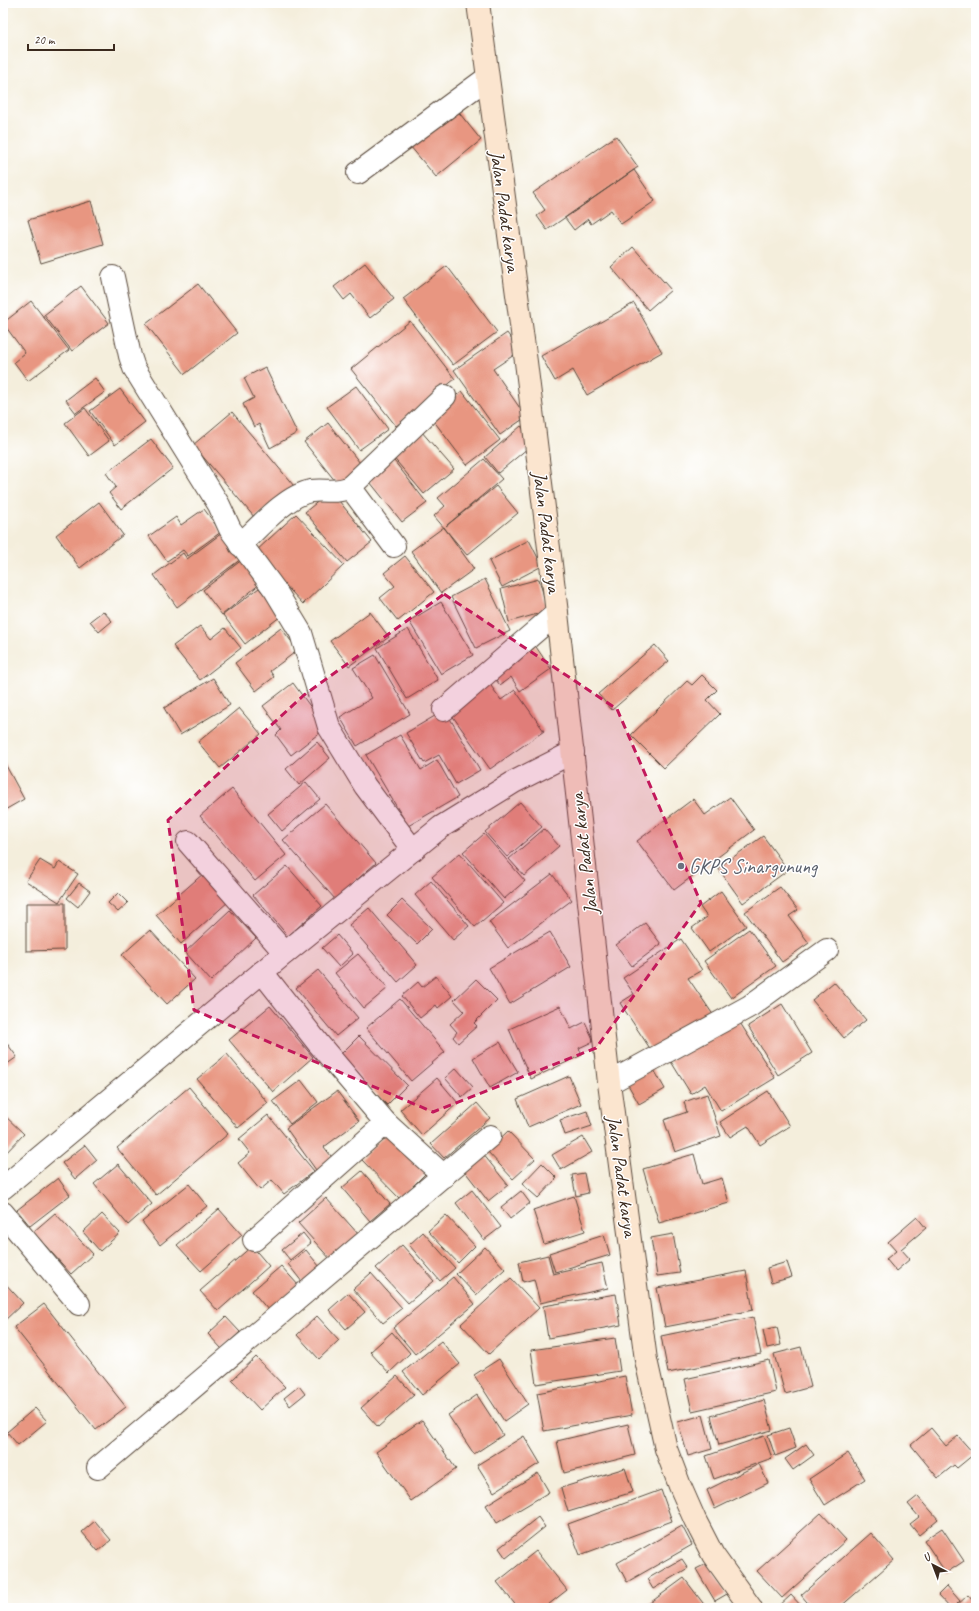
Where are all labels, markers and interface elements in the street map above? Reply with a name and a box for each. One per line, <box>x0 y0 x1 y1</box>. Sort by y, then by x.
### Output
scale bar <box>28 26 114 52</box>
text: 20 m <box>34 32 56 48</box>
street label: Jalan Padat karya <box>484 148 526 275</box>
street label: Jalan Padat karya <box>527 469 567 596</box>
street label: Jalan Padat karya <box>564 790 604 917</box>
place label: GKPS Sinargunung <box>689 854 819 879</box>
marker: GKPS Sinargunung <box>676 861 686 871</box>
street label: Jalan Padat karya <box>601 1113 643 1240</box>
north arrow <box>913 1545 953 1585</box>
text: U <box>920 1549 935 1565</box>

